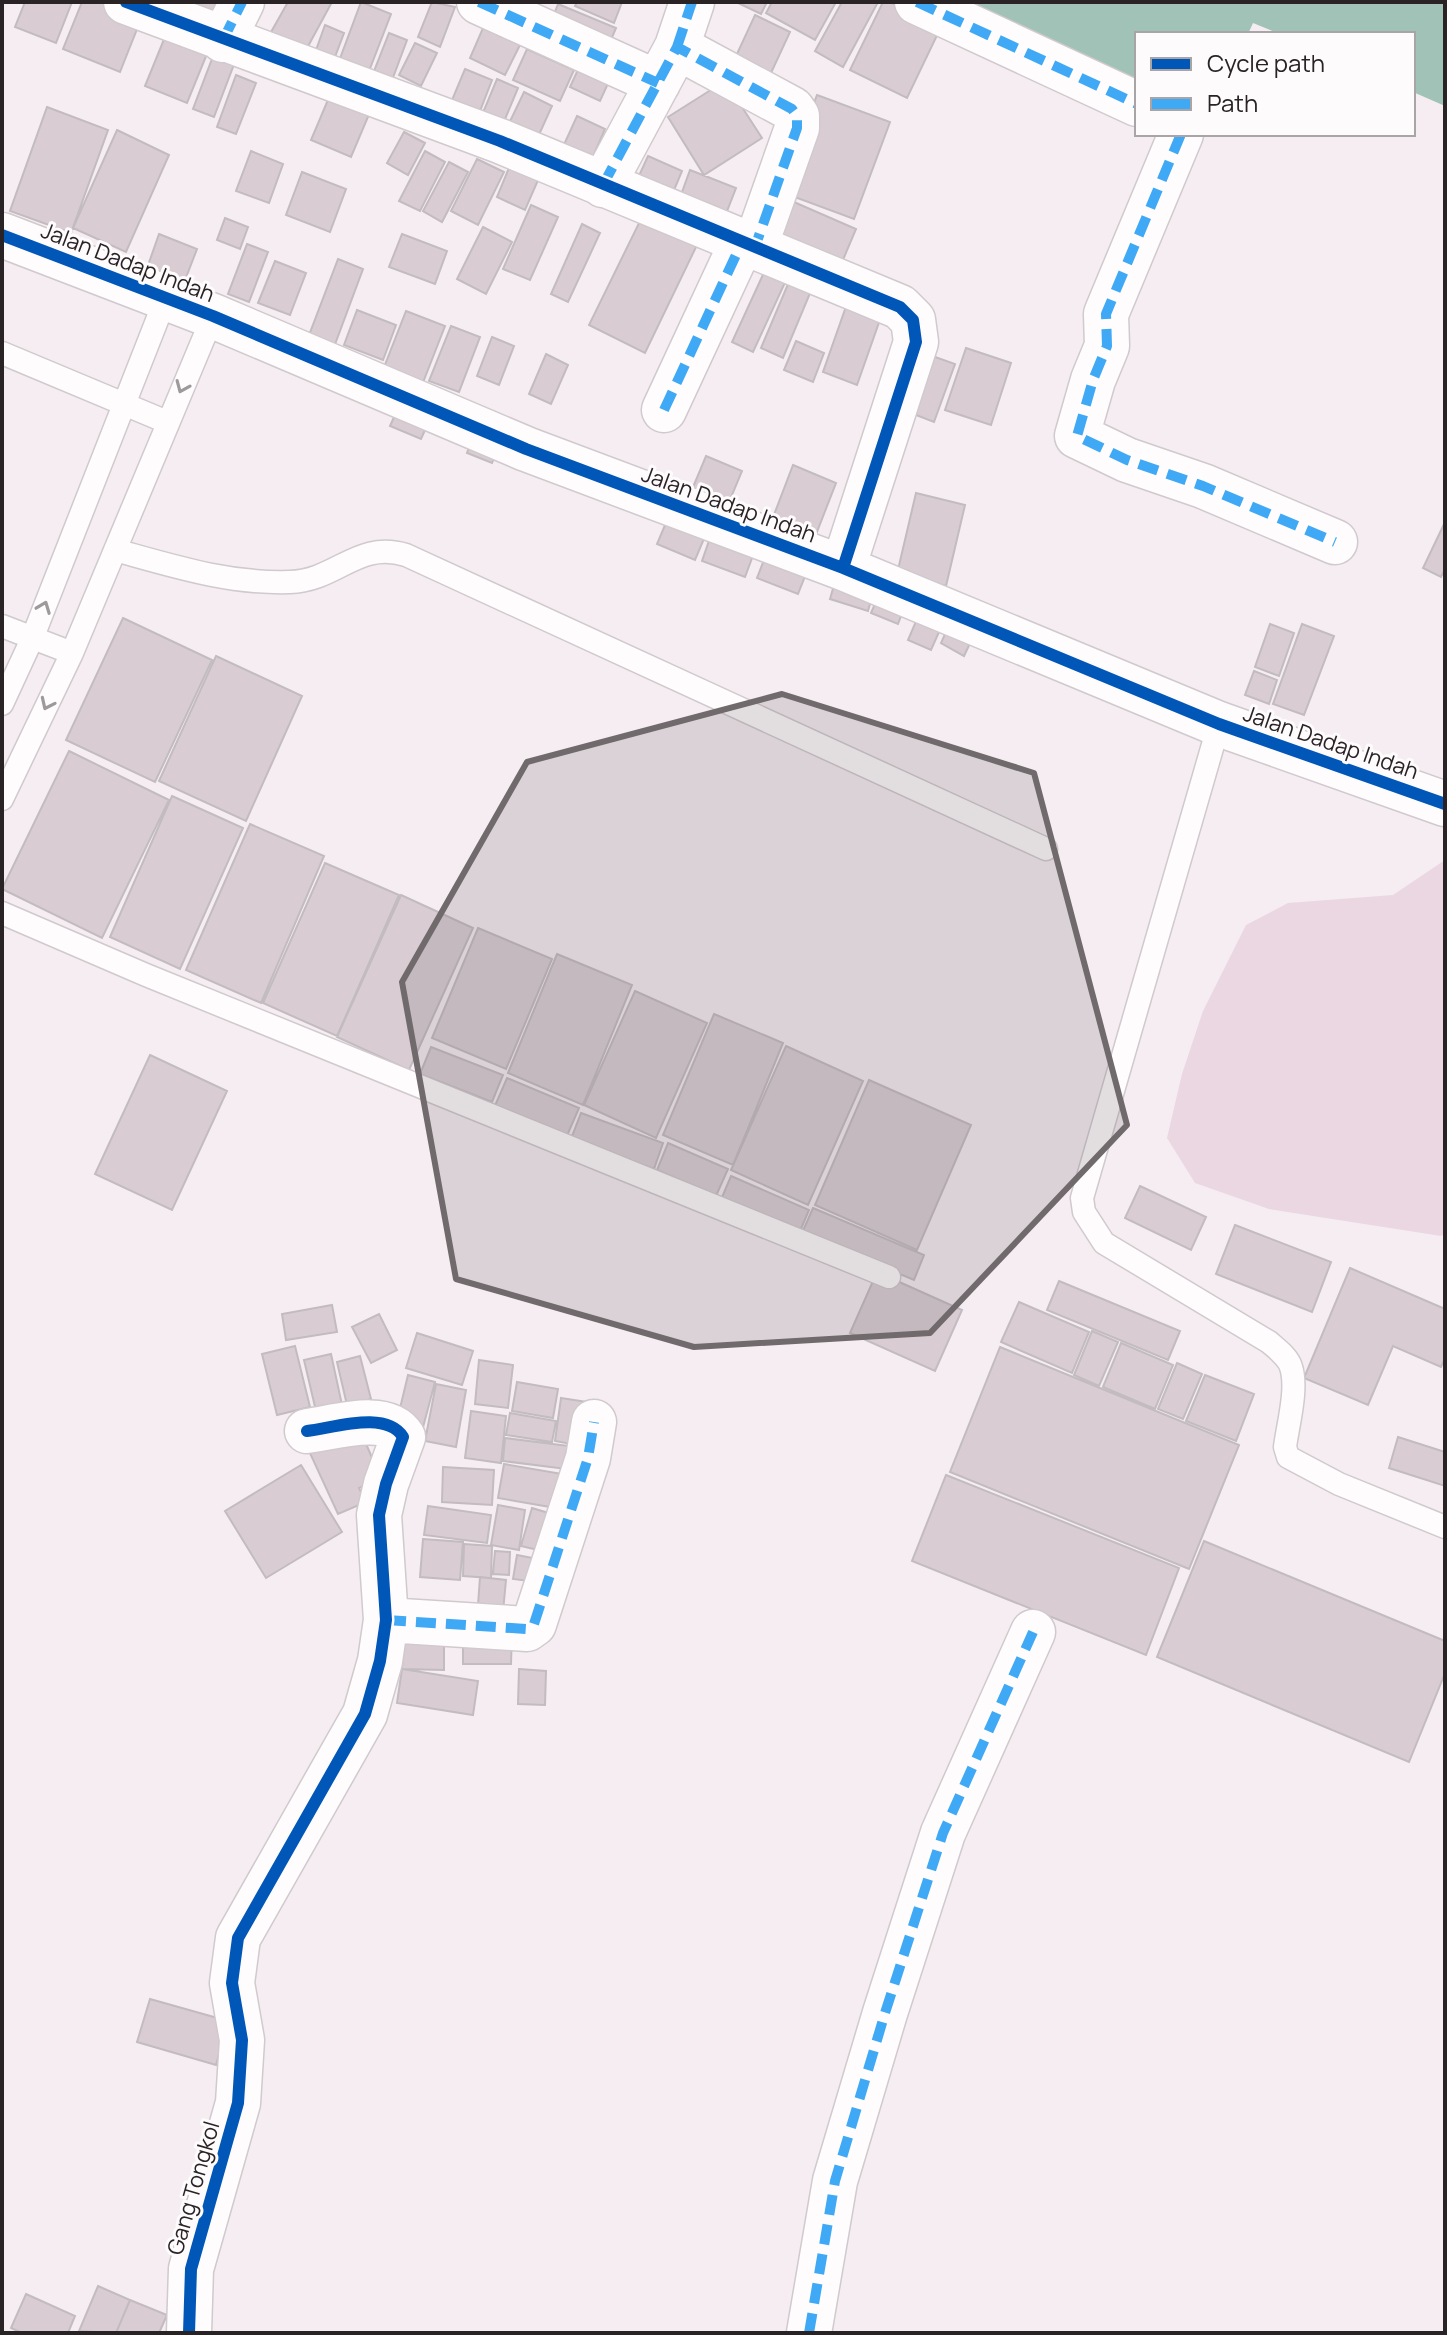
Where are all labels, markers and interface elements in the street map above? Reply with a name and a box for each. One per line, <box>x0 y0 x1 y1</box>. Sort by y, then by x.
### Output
legend <box>1135 32 1415 136</box>
text: Cycle path <box>1207 46 1325 79</box>
text: Path <box>1207 86 1258 119</box>
street label: Jalan Dadap Indah <box>37 215 219 309</box>
one-way arrow <box>176 379 192 393</box>
street label: Jalan Dadap Indah <box>638 459 820 549</box>
one-way arrow <box>34 601 51 615</box>
one-way arrow <box>41 695 57 710</box>
street label: Jalan Dadap Indah <box>1239 698 1423 786</box>
street label: Gang Tongkol <box>160 2118 226 2258</box>

